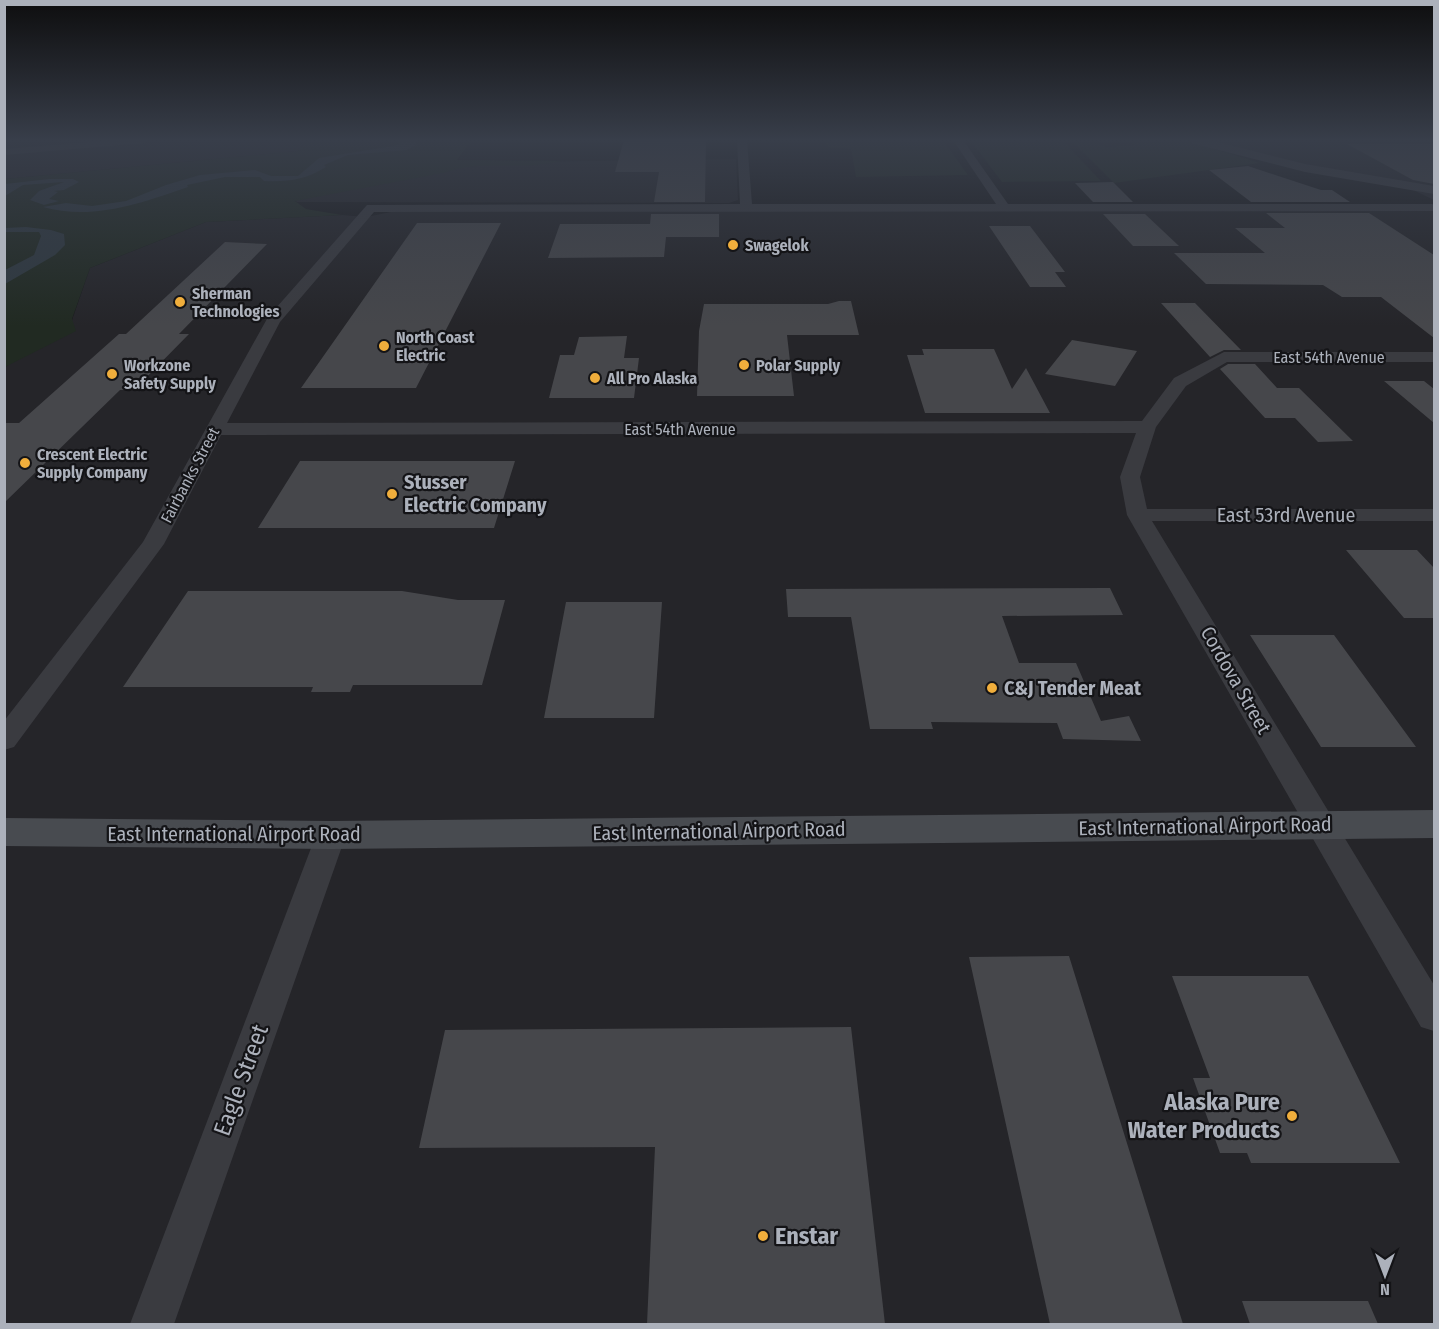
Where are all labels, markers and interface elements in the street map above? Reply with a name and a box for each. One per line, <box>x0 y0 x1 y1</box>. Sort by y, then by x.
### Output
place label: Swagelok <box>745 236 809 255</box>
marker: Swagelok <box>726 238 740 252</box>
place label: Sherman Technologies <box>192 284 279 321</box>
marker: Sherman Technologies <box>173 295 187 309</box>
place label: North Coast Electric <box>396 328 475 365</box>
marker: North Coast Electric <box>377 339 391 353</box>
street label: East 54th Avenue <box>1273 348 1385 367</box>
place label: Workzone Safety Supply <box>124 356 216 393</box>
place label: Polar Supply <box>756 356 840 375</box>
marker: Polar Supply <box>737 358 751 372</box>
marker: Workzone Safety Supply <box>105 367 119 381</box>
place label: All Pro Alaska <box>606 369 697 388</box>
marker: All Pro Alaska <box>588 371 602 385</box>
street label: East 54th Avenue <box>624 420 736 439</box>
street label: Fairbanks Street <box>157 423 223 526</box>
place label: Crescent Electric Supply Company <box>37 445 148 482</box>
marker: Crescent Electric Supply Company <box>18 456 32 470</box>
place label: Stusser Electric Company <box>404 470 547 517</box>
marker: Stusser Electric Company <box>385 487 399 501</box>
street label: East 53rd Avenue <box>1217 503 1355 527</box>
street label: Cordova Street <box>1196 622 1277 738</box>
place label: C&J Tender Meat <box>1004 676 1142 700</box>
marker: C&J Tender Meat <box>985 681 999 695</box>
street label: East International Airport Road <box>1078 812 1332 840</box>
street label: East International Airport Road <box>592 817 846 845</box>
street label: East International Airport Road <box>107 822 361 846</box>
street label: Eagle Street <box>208 1020 274 1140</box>
place label: Alaska Pure Water Products <box>1128 1088 1280 1144</box>
marker: Alaska Pure Water Products <box>1285 1109 1299 1123</box>
place label: Enstar <box>775 1222 838 1250</box>
marker: Enstar <box>756 1229 770 1243</box>
north arrow <box>1355 1245 1415 1305</box>
text: N <box>1380 1280 1390 1299</box>

